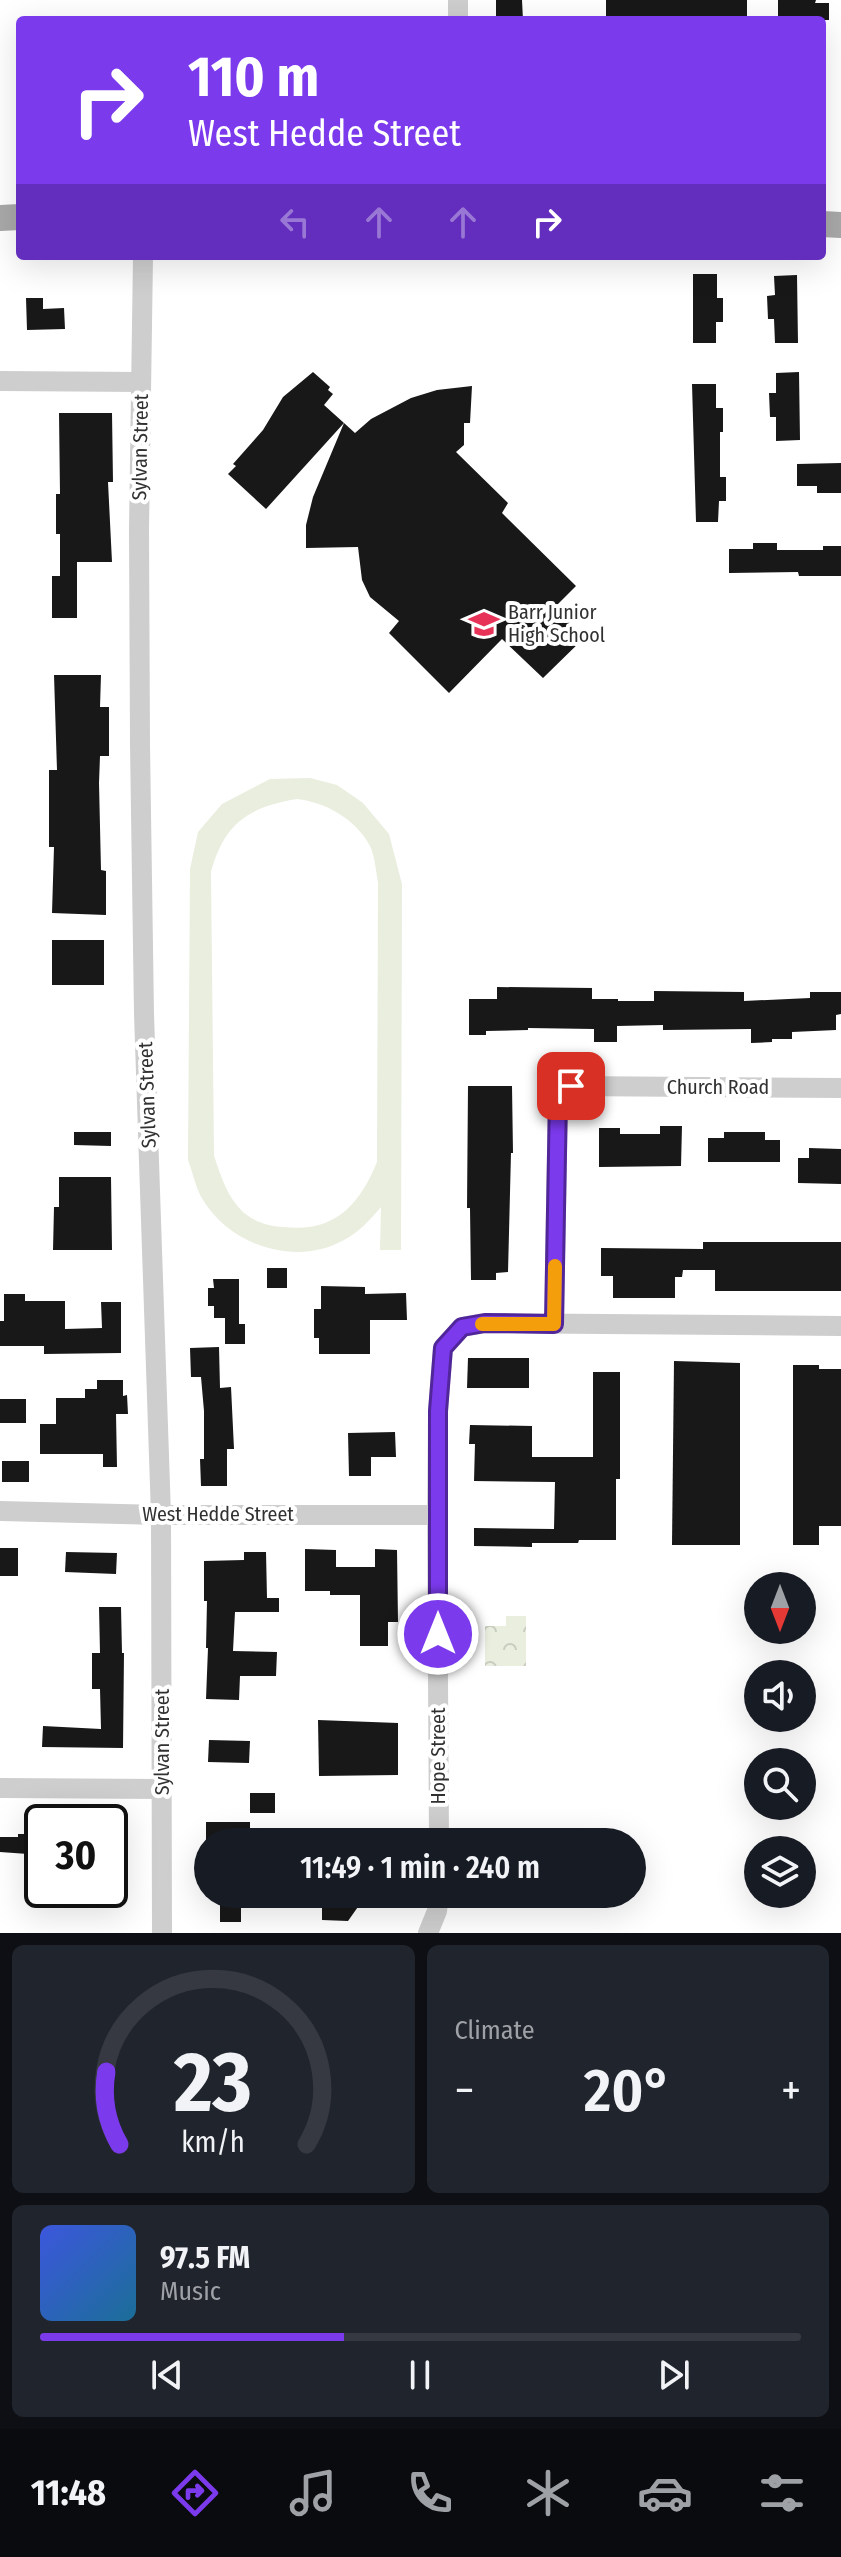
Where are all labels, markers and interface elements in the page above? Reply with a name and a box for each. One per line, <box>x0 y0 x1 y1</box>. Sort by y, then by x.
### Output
text: 110 m <box>188 44 319 111</box>
icon: right <box>56 48 160 152</box>
text: West Hedde Street <box>188 112 461 156</box>
icon: left <box>273 200 317 244</box>
icon: ahead <box>357 200 401 244</box>
icon: ahead <box>441 200 485 244</box>
icon: right <box>525 200 569 244</box>
street label: Sylvan Street <box>127 393 153 500</box>
place label: Barr Junior High School <box>508 600 605 647</box>
school or university icon: Barr Junior High School <box>467 607 501 641</box>
street label: Sylvan Street <box>133 1041 161 1149</box>
pin <box>537 1052 605 1120</box>
icon: arrive <box>549 1064 593 1108</box>
street label: Church Road <box>667 1075 769 1099</box>
street label: West Hedde Street <box>142 1502 294 1526</box>
north arrow <box>744 1572 816 1644</box>
map controls <box>744 1572 816 1908</box>
position arrow <box>396 1592 480 1676</box>
button: sound <box>744 1660 816 1732</box>
street label: Sylvan Street <box>150 1688 174 1795</box>
street label: Hope Street <box>426 1707 450 1805</box>
button: search <box>744 1748 816 1820</box>
speed limit sign: 30 <box>24 1804 128 1908</box>
button: layers <box>744 1836 816 1908</box>
text: 11:49 · 1 min · 240 m <box>300 1850 540 1886</box>
text: Climate <box>455 2015 535 2046</box>
text: 23 <box>173 2033 252 2133</box>
text: 20° <box>584 2055 672 2127</box>
text: − <box>455 2064 474 2117</box>
text: + <box>781 2064 801 2117</box>
text: km/h <box>181 2125 245 2160</box>
text: 97.5 FM <box>160 2240 250 2276</box>
text: Music <box>160 2276 221 2307</box>
icon: previous <box>145 2353 189 2397</box>
icon: pause <box>398 2353 442 2397</box>
icon: next <box>652 2353 696 2397</box>
icon: directions <box>167 2465 223 2521</box>
icon: music <box>285 2465 341 2521</box>
icon: phone <box>402 2465 458 2521</box>
icon: climate <box>520 2465 576 2521</box>
icon: car <box>637 2465 693 2521</box>
icon: filters <box>754 2465 810 2521</box>
text: 11:48 <box>31 2471 106 2515</box>

